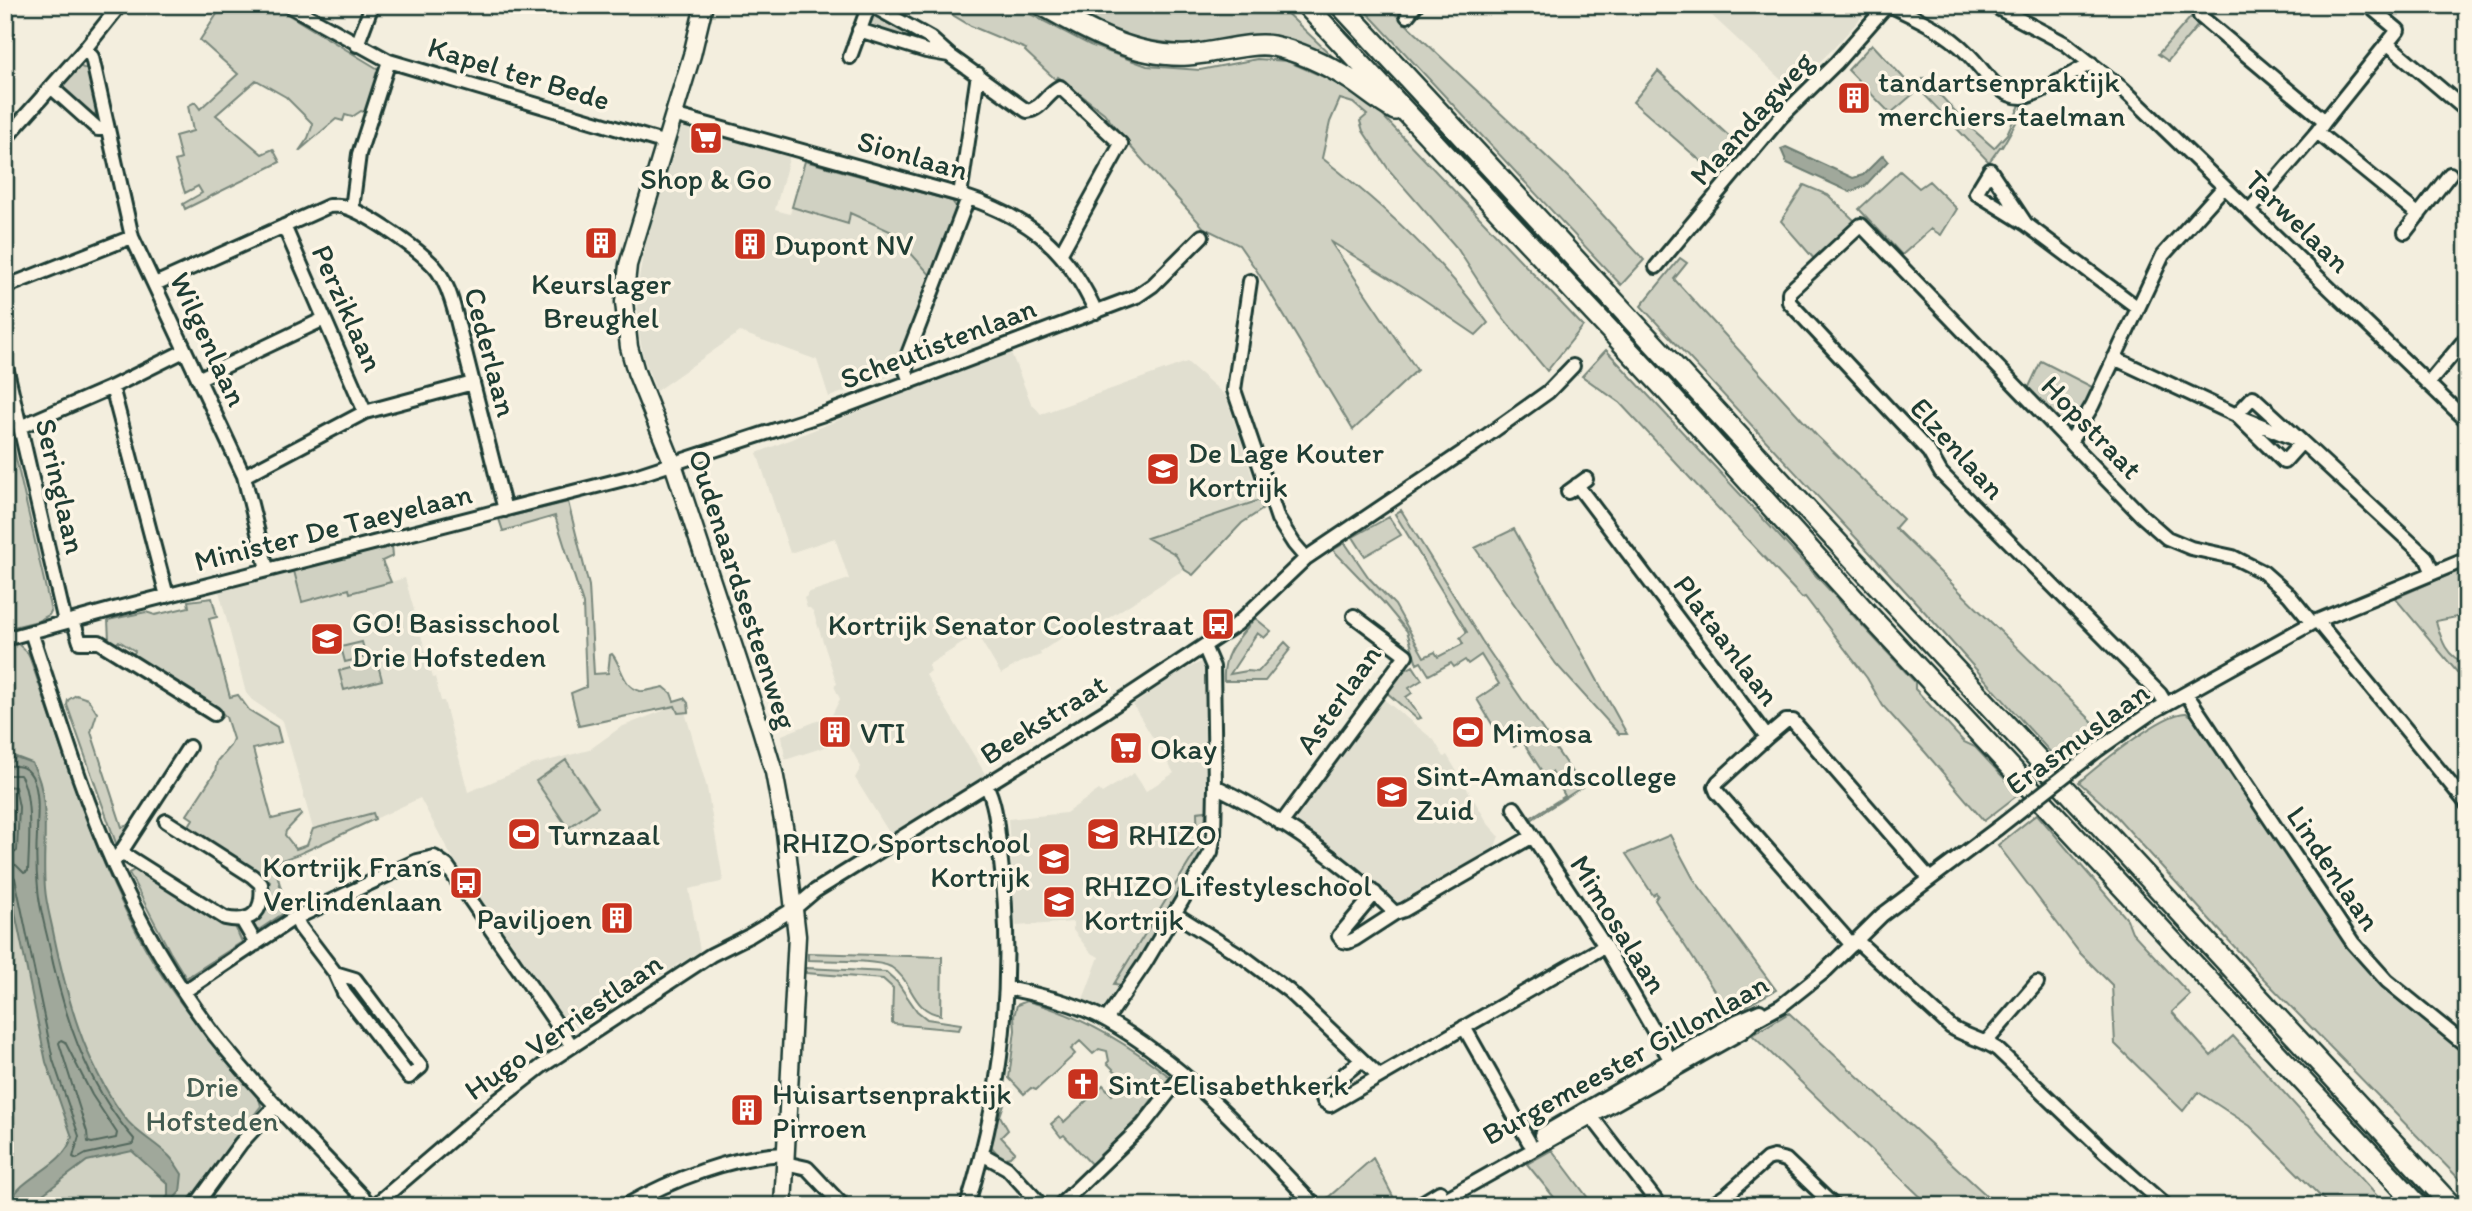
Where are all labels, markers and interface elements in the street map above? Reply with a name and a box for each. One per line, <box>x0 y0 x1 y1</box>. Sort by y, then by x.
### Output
street label: Kapel ter Bede <box>423 28 615 118</box>
street label: Maandagweg <box>1681 43 1821 193</box>
place label: tandartsenpraktijk merchiers-taelman <box>1878 63 2126 134</box>
building icon: tandartsenpraktijk merchiers-taelman <box>1835 79 1873 117</box>
supermarket icon: Shop & Go <box>687 119 725 157</box>
street label: Sionlaan <box>853 122 973 188</box>
place label: Shop & Go <box>640 160 772 197</box>
street label: Tarwelaan <box>2237 162 2359 280</box>
building icon: Keurslager Breughel <box>582 224 620 262</box>
building icon: Dupont NV <box>731 225 769 263</box>
place label: Dupont NV <box>774 226 914 263</box>
street label: Perziklaan <box>304 239 392 377</box>
place label: Keurslager Breughel <box>531 265 672 336</box>
street label: Wilgenlaan <box>162 266 256 412</box>
street label: Cederlaan <box>456 283 526 421</box>
street label: Scheutistenlaan <box>835 289 1041 397</box>
street label: Hopstraat <box>2034 367 2150 487</box>
street label: Elzenlaan <box>1902 389 2014 507</box>
street label: Seringlaan <box>27 415 95 557</box>
place label: De Lage Kouter Kortrijk <box>1188 434 1384 505</box>
street label: Oudenaardsesteenweg <box>680 444 806 734</box>
school or university icon: De Lage Kouter Kortrijk <box>1144 450 1182 488</box>
street label: Minister De Taeyelaan <box>190 475 476 579</box>
street label: Plataanlaan <box>1666 567 1788 713</box>
place label: GO! Basisschool Drie Hofsteden <box>352 604 560 675</box>
bus stop icon: Kortrijk Senator Coolestraat <box>1199 605 1237 643</box>
place label: Kortrijk Senator Coolestraat <box>828 606 1194 643</box>
school or university icon: GO! Basisschool Drie Hofsteden <box>308 620 346 658</box>
street label: Asterlaan <box>1287 637 1389 761</box>
street label: Beekstraat <box>973 666 1113 772</box>
street label: Erasmuslaan <box>1998 673 2156 803</box>
building icon: VTI <box>816 713 854 751</box>
sports icon: Mimosa <box>1449 713 1487 751</box>
place label: VTI <box>860 714 906 751</box>
place label: Mimosa <box>1492 714 1593 751</box>
supermarket icon: Okay <box>1107 729 1145 767</box>
place label: Okay <box>1150 730 1217 767</box>
place label: Sint-Amandscollege Zuid <box>1416 757 1677 828</box>
school or university icon: Sint-Amandscollege Zuid <box>1373 773 1411 811</box>
street label: Lindenlaan <box>2279 798 2389 938</box>
sports icon: Turnzaal <box>505 815 543 853</box>
school or university icon: RHIZO <box>1084 815 1122 853</box>
place label: Turnzaal <box>548 816 660 853</box>
place label: RHIZO <box>1128 816 1217 853</box>
place label: RHIZO Sportschool Kortrijk <box>782 824 1030 895</box>
school or university icon: RHIZO Sportschool Kortrijk <box>1035 840 1073 878</box>
place label: Kortrijk Frans Verlindenlaan <box>262 848 442 919</box>
street label: Mimosalaan <box>1562 848 1676 1000</box>
bus stop icon: Kortrijk Frans Verlindenlaan <box>447 864 485 902</box>
place label: RHIZO Lifestyleschool Kortrijk <box>1084 867 1372 938</box>
school or university icon: RHIZO Lifestyleschool Kortrijk <box>1040 883 1078 921</box>
building icon: Paviljoen <box>598 899 636 937</box>
place label: Paviljoen <box>476 900 592 937</box>
street label: Hugo Verriestlaan <box>457 944 669 1108</box>
street label: Burgemeester Gillonlaan <box>1475 965 1775 1153</box>
church icon: Sint-Elisabethkerk <box>1064 1065 1102 1103</box>
place label: Sint-Elisabethkerk <box>1108 1066 1349 1103</box>
park label: Drie Hofsteden <box>145 1068 279 1139</box>
place label: Huisartsenpraktijk Pirroen <box>772 1075 1012 1146</box>
building icon: Huisartsenpraktijk Pirroen <box>728 1091 766 1129</box>

